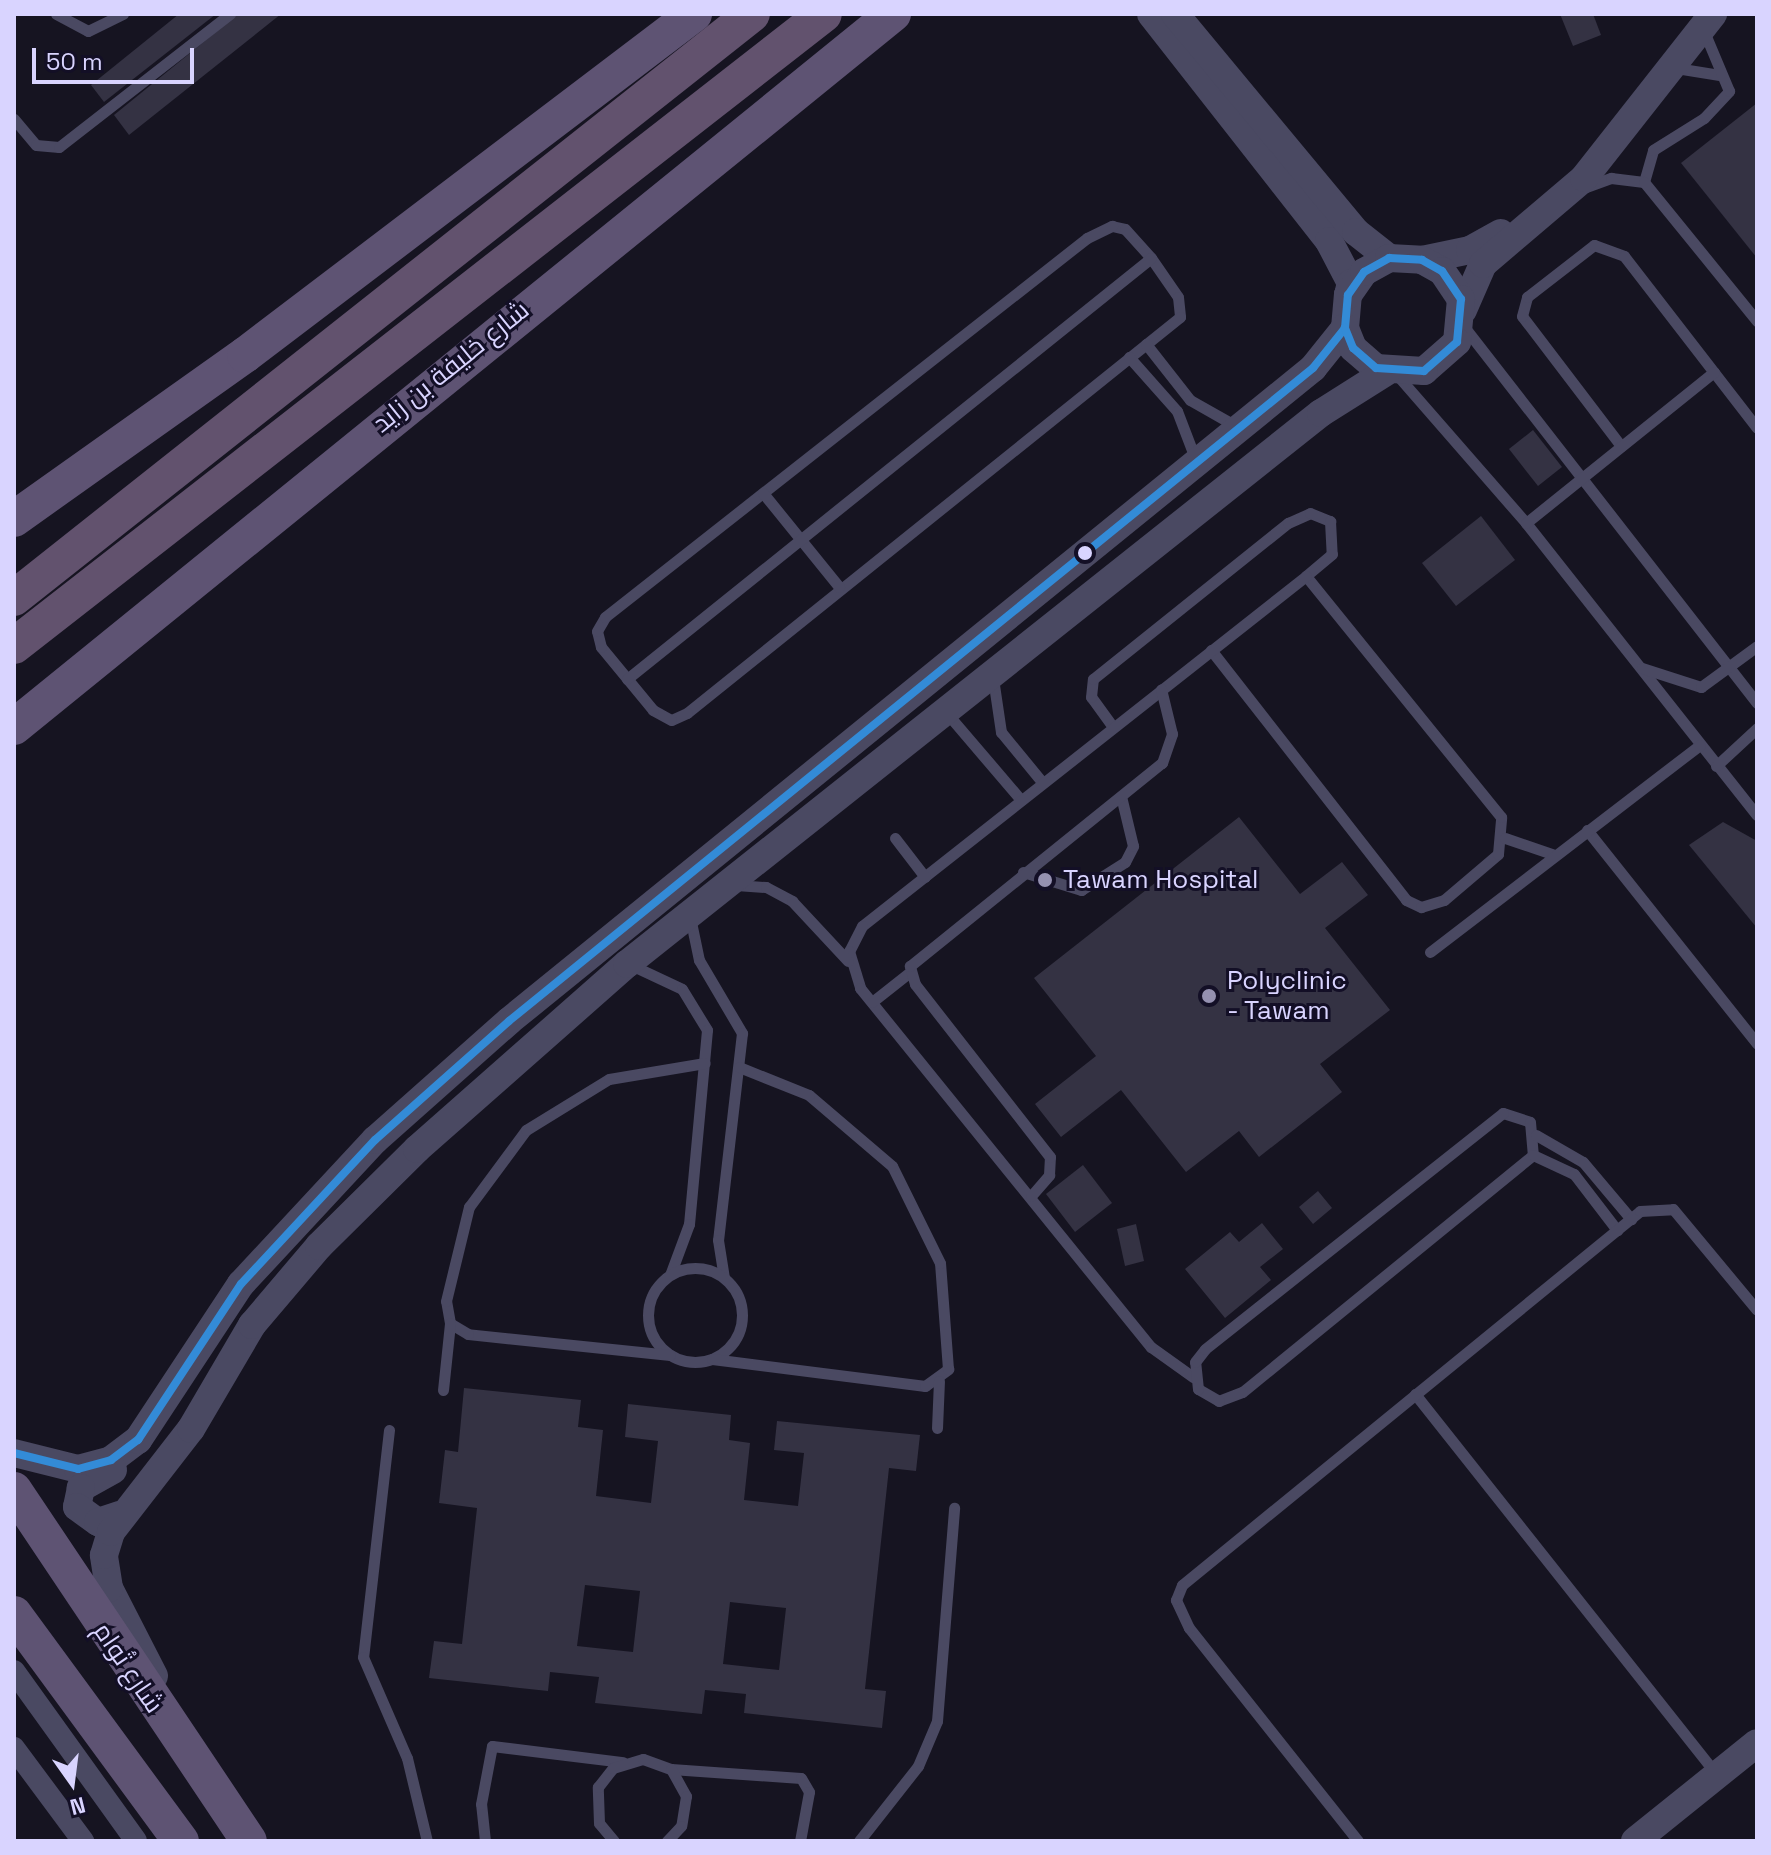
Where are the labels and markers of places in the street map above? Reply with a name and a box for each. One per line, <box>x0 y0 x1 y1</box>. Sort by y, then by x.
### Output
unlabelled marker <box>1077 545 1093 561</box>
place label: Tawam Hospital <box>1063 864 1258 896</box>
marker: Tawam Hospital <box>1034 869 1056 891</box>
place label: Polyclinic - Tawam <box>1227 965 1347 1026</box>
marker: Polyclinic - Tawam <box>1198 985 1220 1007</box>

